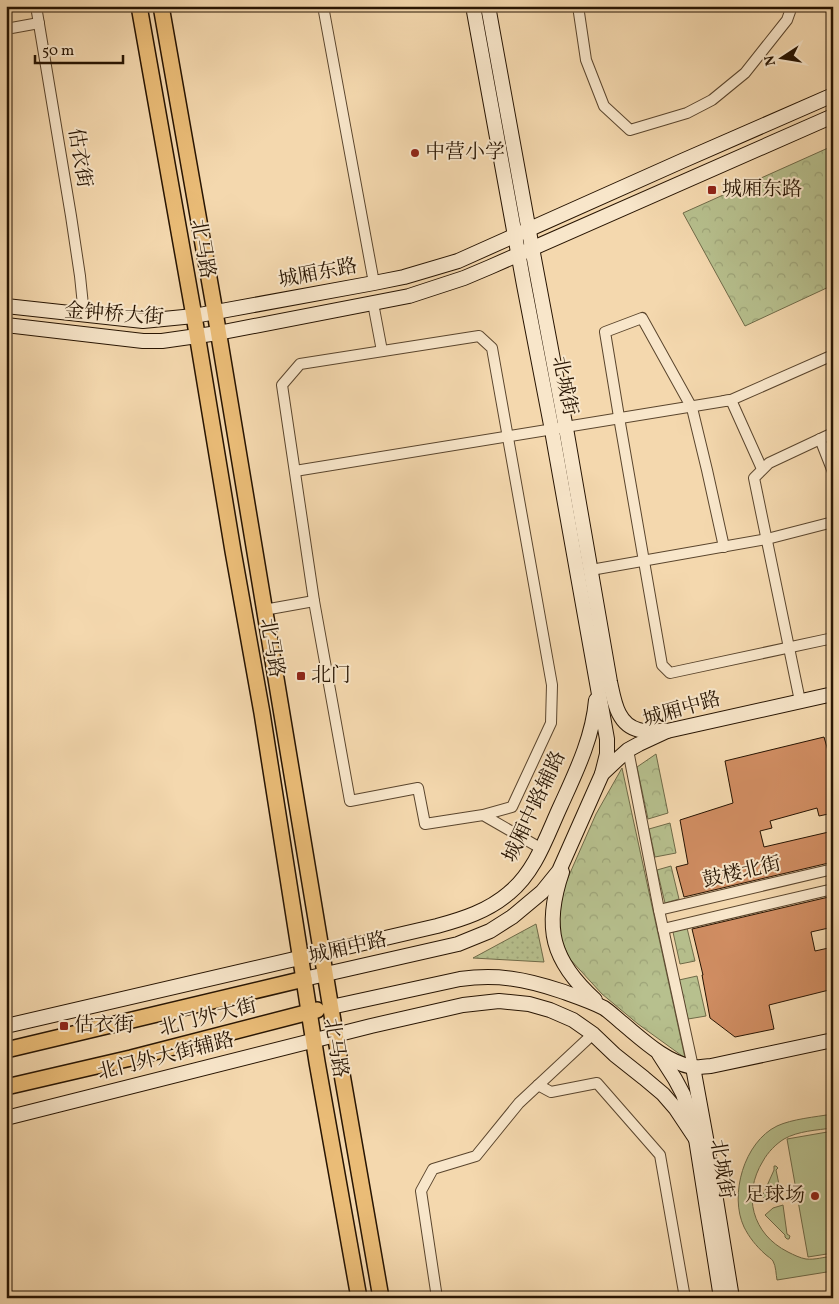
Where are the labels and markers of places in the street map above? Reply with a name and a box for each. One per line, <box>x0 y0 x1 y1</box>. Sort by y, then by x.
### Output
place label: 中营小学 <box>425 139 505 167</box>
marker: 中营小学 <box>409 147 421 159</box>
place label: 城厢东路 <box>722 176 802 204</box>
marker: 城厢东路 <box>706 184 718 196</box>
place label: 北门 <box>311 662 351 690</box>
marker: 北门 <box>295 670 307 682</box>
place label: 估衣街 <box>74 1012 134 1040</box>
marker: 估衣街 <box>58 1020 70 1032</box>
place label: 足球场 <box>745 1182 805 1210</box>
marker: 足球场 <box>809 1190 821 1202</box>

